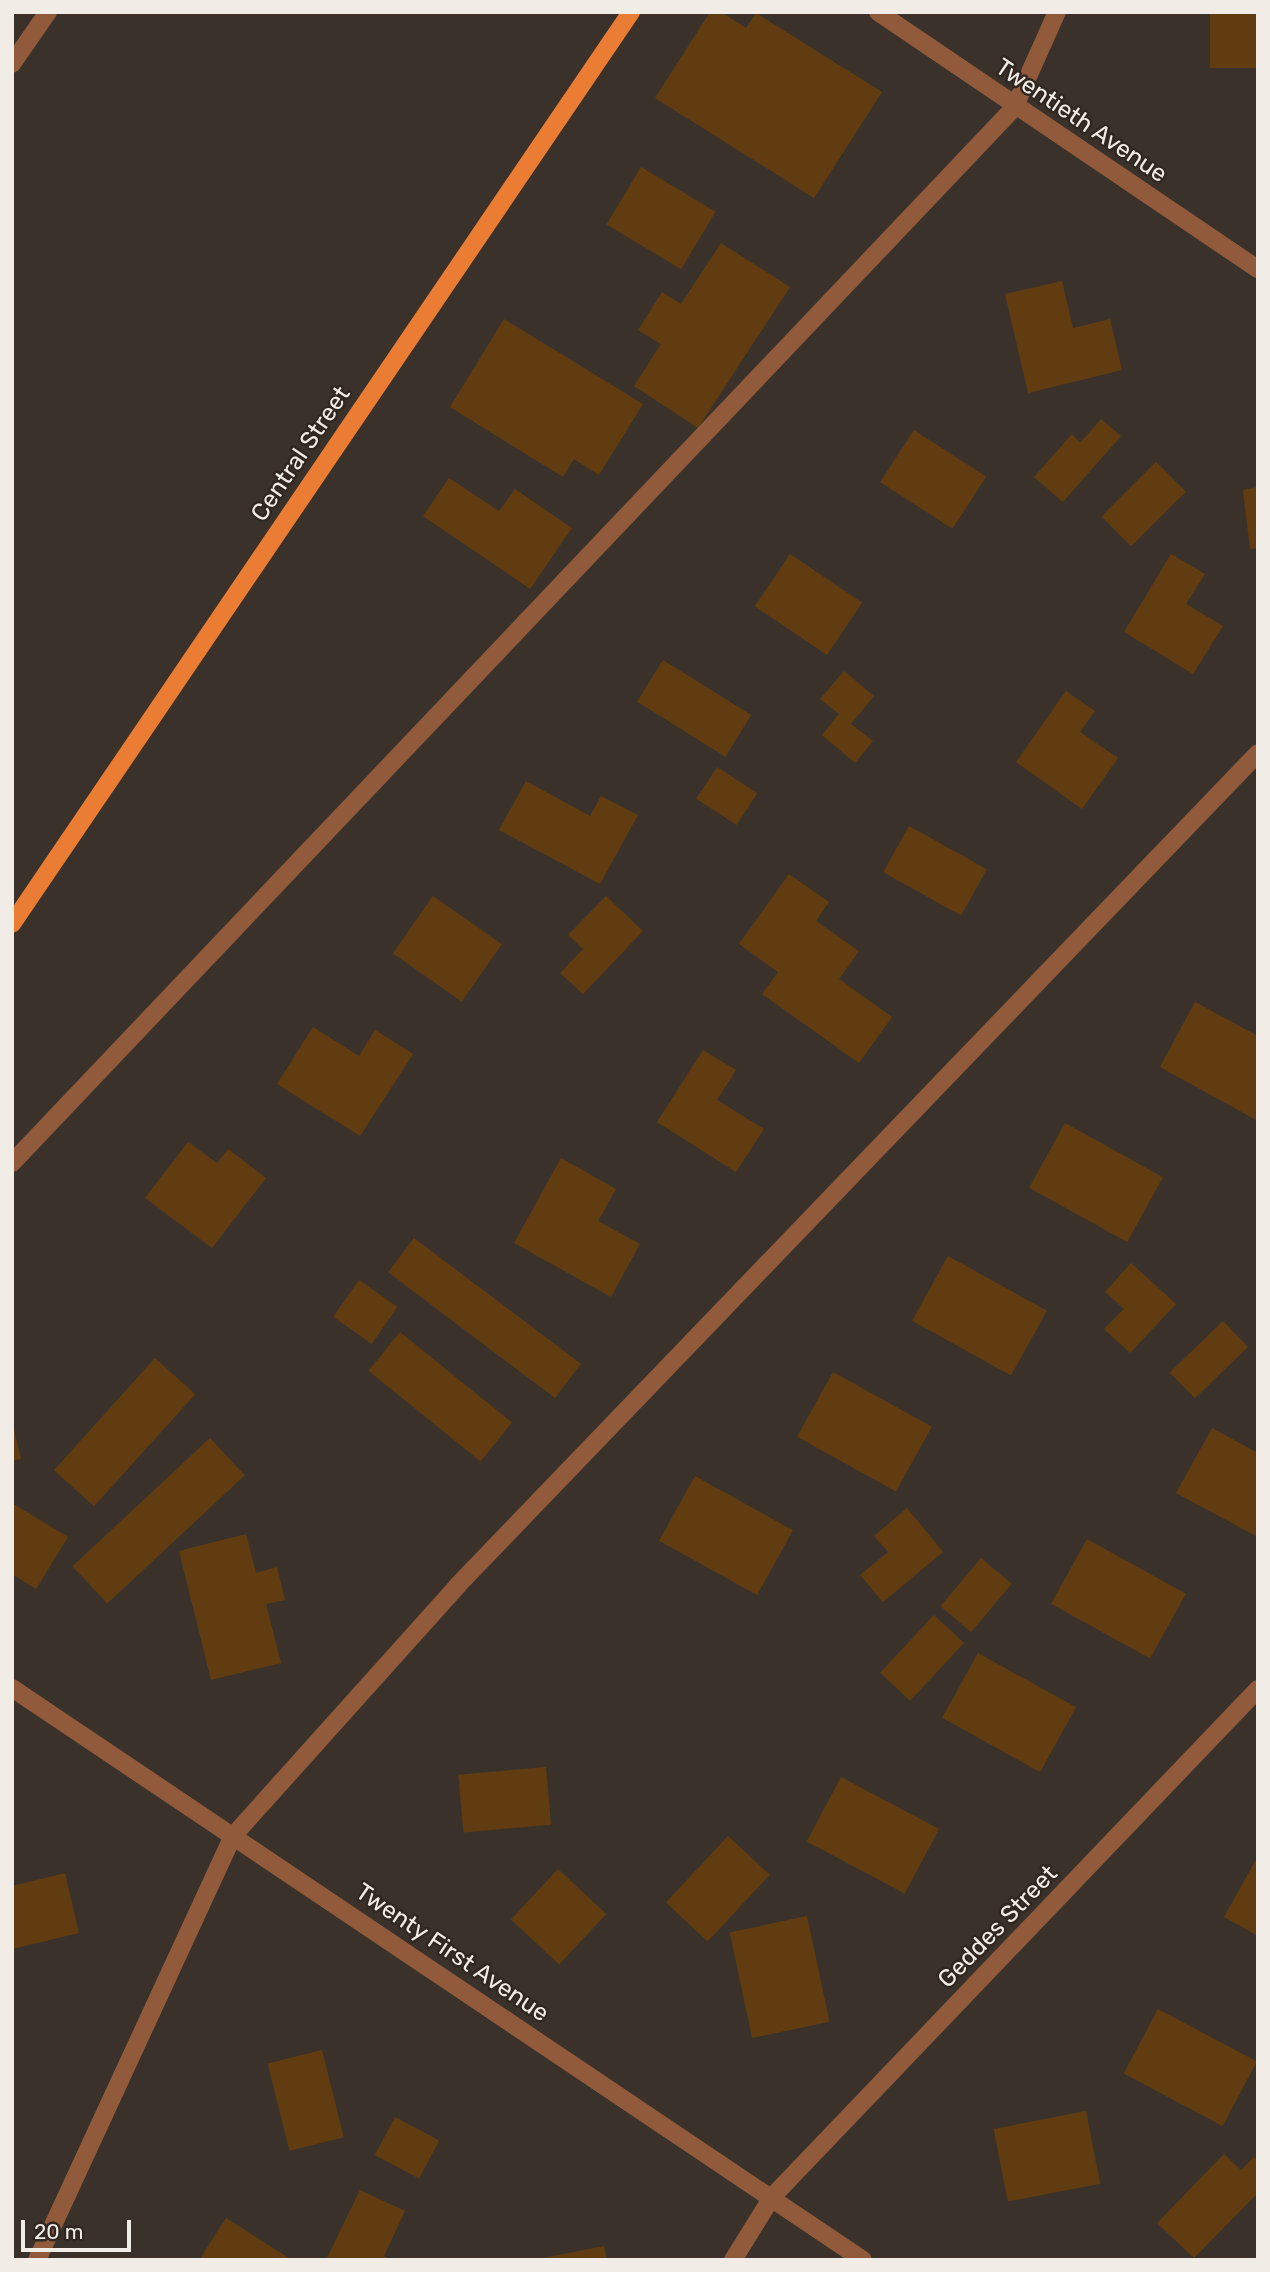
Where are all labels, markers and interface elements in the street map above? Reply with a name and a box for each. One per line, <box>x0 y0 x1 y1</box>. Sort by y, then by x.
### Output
street label: Twentieth Avenue <box>989 53 1173 189</box>
street label: Central Street <box>245 381 357 527</box>
street label: Geddes Street <box>932 1860 1064 1994</box>
street label: Twenty First Avenue <box>349 1877 555 2029</box>
scale bar <box>24 2206 135 2250</box>
text: 20 m <box>34 2219 83 2244</box>

